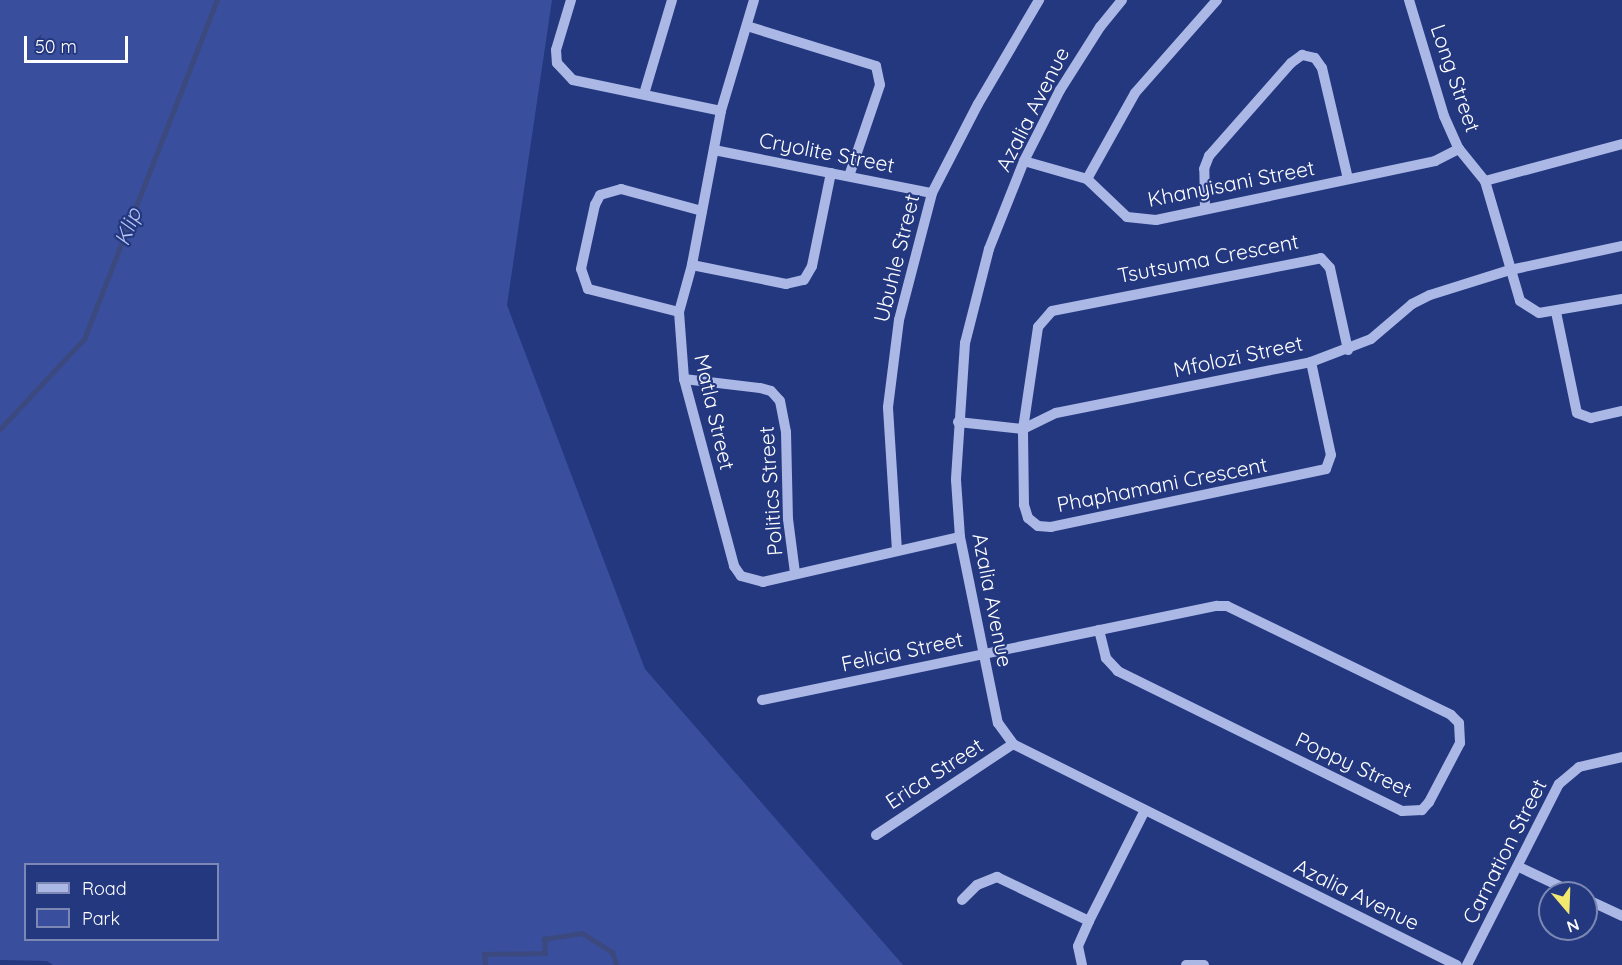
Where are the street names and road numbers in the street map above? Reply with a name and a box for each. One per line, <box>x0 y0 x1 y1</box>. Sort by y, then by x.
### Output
street label: Long Street <box>1426 21 1486 135</box>
street label: Azalia Avenue <box>990 43 1074 175</box>
street label: Cryolite Street <box>757 127 897 177</box>
street label: Khanyisani Street <box>1145 154 1317 212</box>
street label: Ubuhle Street <box>868 191 924 325</box>
street label: Tsutsuma Crescent <box>1115 228 1301 288</box>
street label: Mfolozi Street <box>1171 330 1305 382</box>
street label: Matla Street <box>689 352 741 472</box>
street label: Politics Street <box>753 425 787 557</box>
street label: Phaphamani Crescent <box>1055 451 1269 517</box>
street label: Azalia Avenue <box>968 531 1018 669</box>
street label: Felicia Street <box>839 626 965 676</box>
street label: Poppy Street <box>1292 726 1416 802</box>
street label: Erica Street <box>880 732 988 814</box>
street label: Carnation Street <box>1457 774 1551 928</box>
street label: Azalia Avenue <box>1290 853 1424 935</box>

